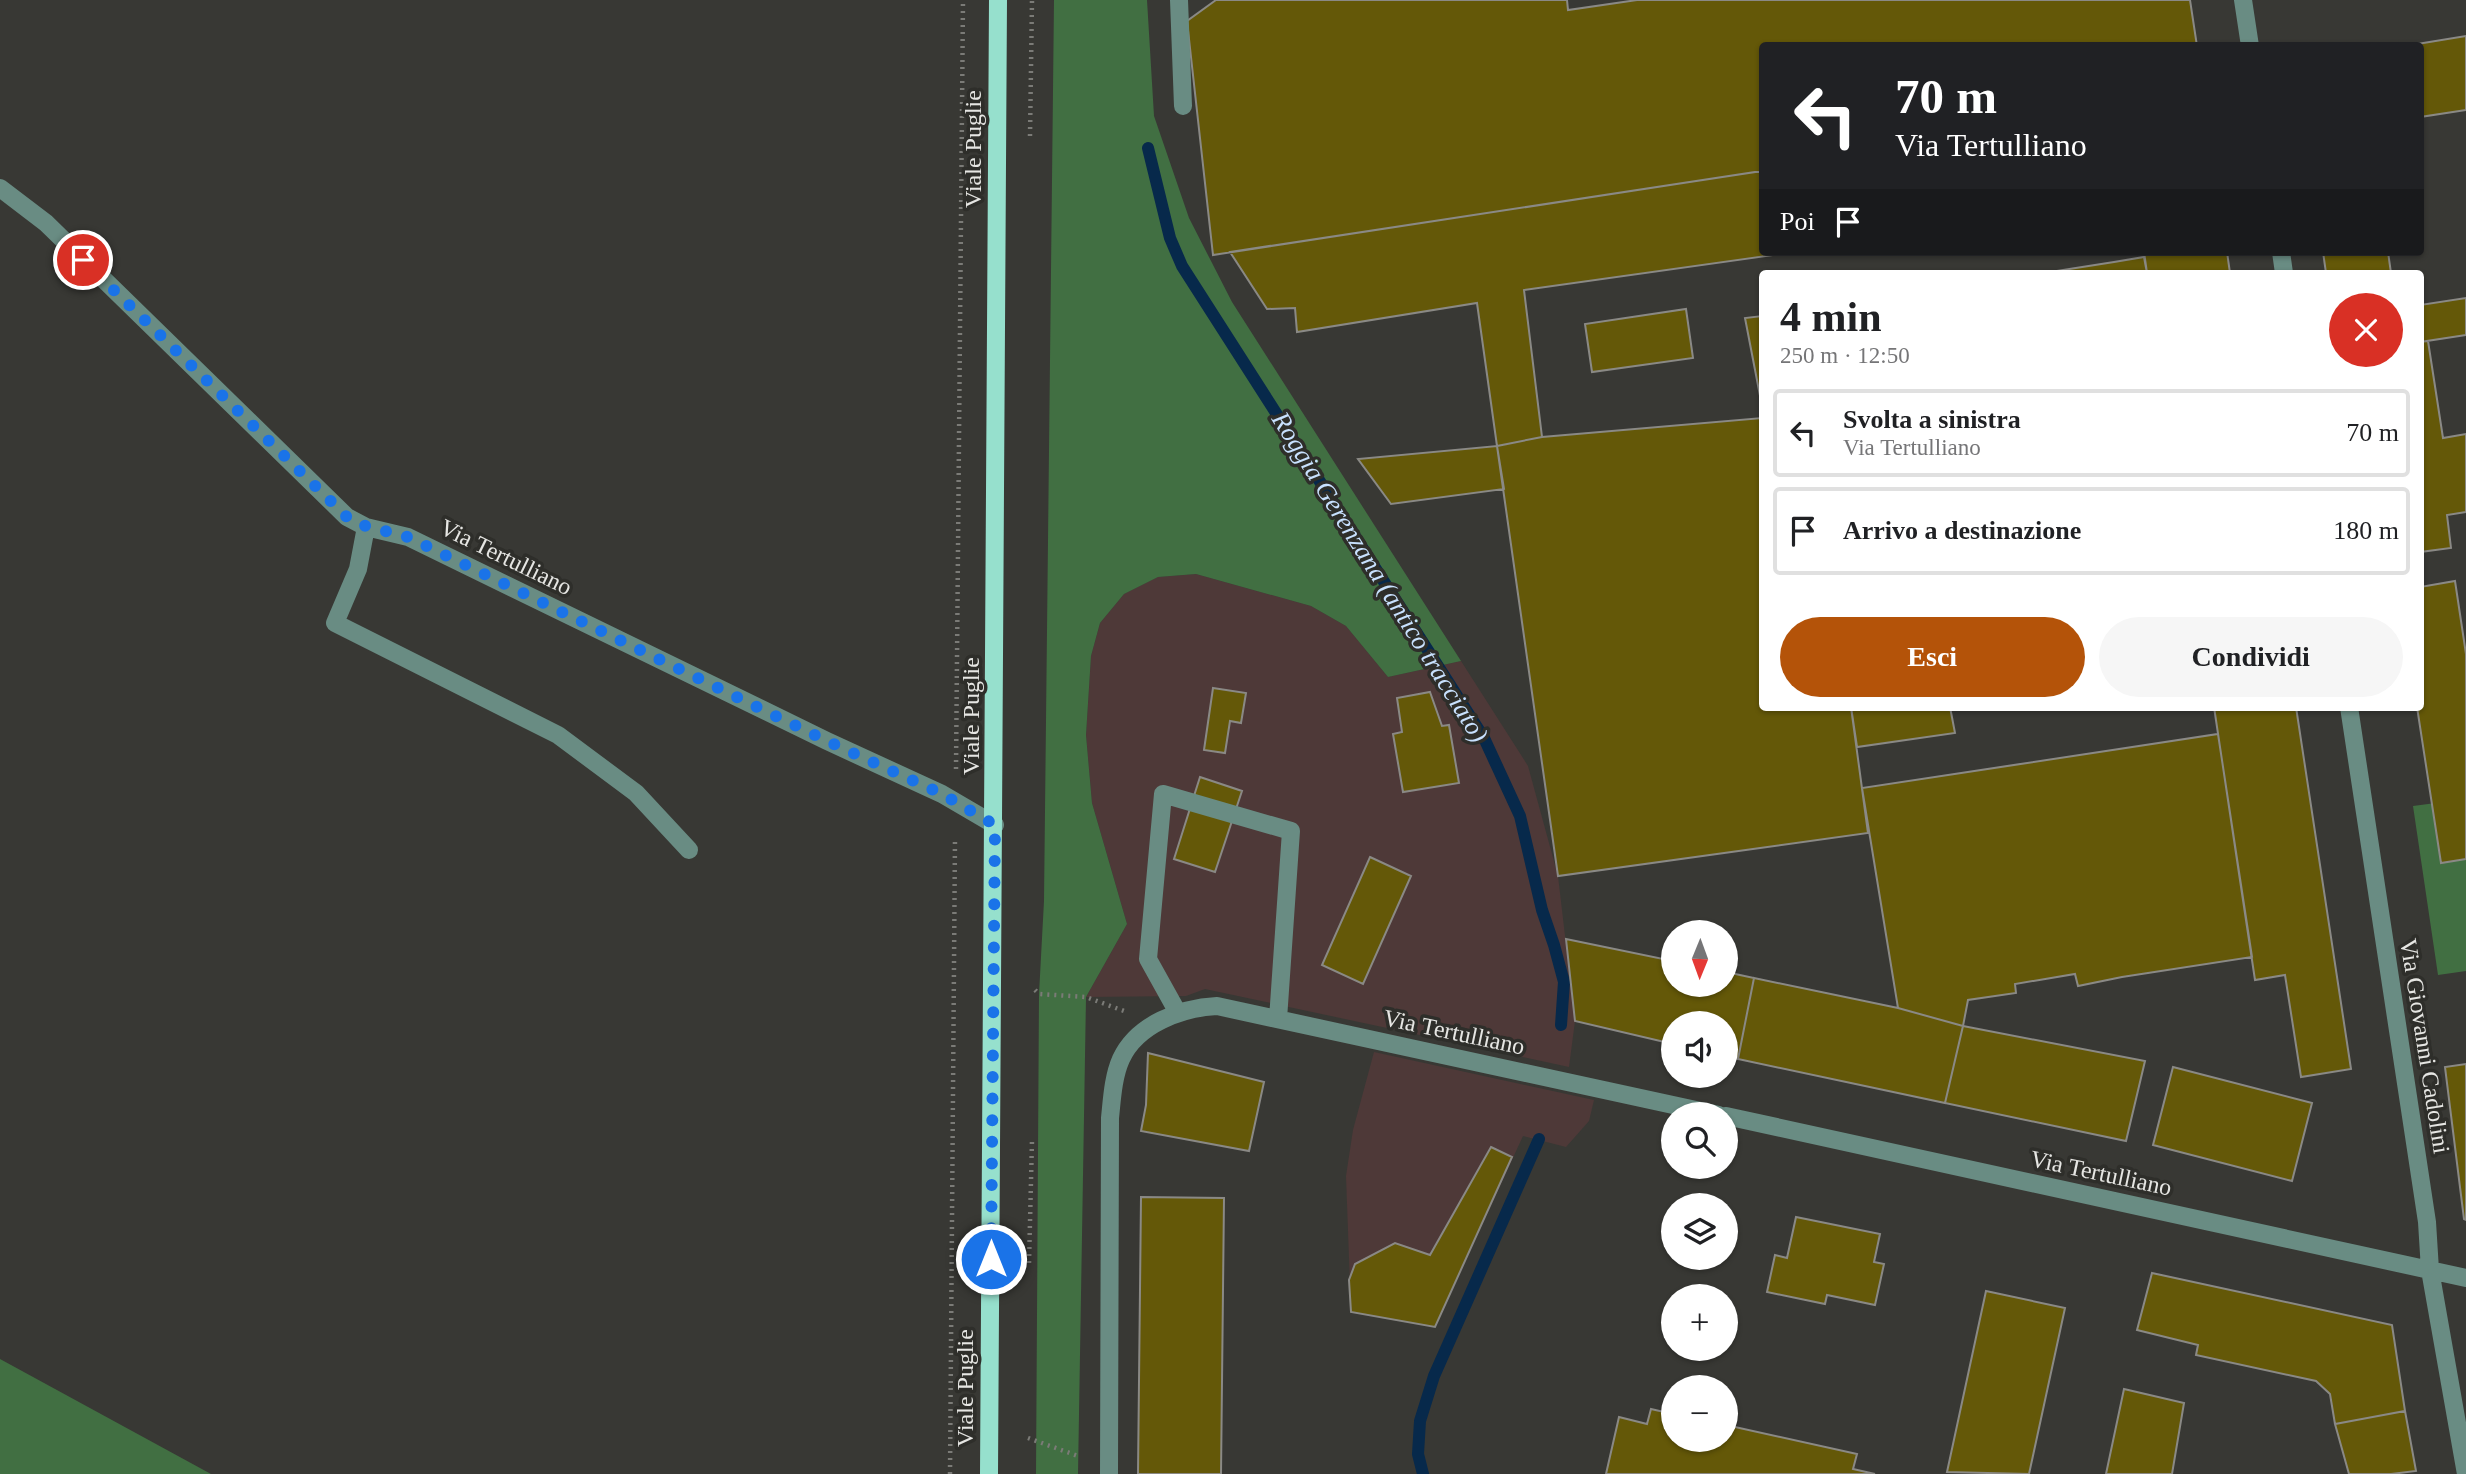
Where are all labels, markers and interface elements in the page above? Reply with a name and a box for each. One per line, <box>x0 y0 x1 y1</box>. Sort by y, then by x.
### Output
text: 70 m <box>1895 69 1997 124</box>
icon: left <box>1780 70 1871 161</box>
street label: Viale Puglie <box>960 90 986 208</box>
text: Via Tertulliano <box>1895 127 2087 163</box>
icon: arrive <box>1829 203 1867 241</box>
text: Poi <box>1780 207 1815 236</box>
pin <box>53 230 113 290</box>
icon: arrive <box>64 241 102 279</box>
button: close <box>2329 293 2403 367</box>
text: 4 min <box>1780 294 1882 340</box>
text: 250 m · 12:50 <box>1780 343 1910 368</box>
text: Svolta a sinistra <box>1843 405 2021 434</box>
water label: Roggia Gerenzana (antico tracciato) <box>1265 406 1494 747</box>
icon: left <box>1784 414 1822 452</box>
text: 70 m <box>2346 418 2399 447</box>
text: Via Tertulliano <box>1843 435 1981 460</box>
icon: arrive <box>1784 512 1822 550</box>
street label: Via Tertulliano <box>436 514 576 600</box>
text: Arrivo a destinazione <box>1843 516 2081 545</box>
text: 180 m <box>2333 516 2399 545</box>
button: Esci <box>1780 617 2085 697</box>
button: Condividi <box>2099 617 2403 697</box>
street label: Viale Puglie <box>958 657 984 775</box>
north arrow <box>1661 920 1738 998</box>
map controls <box>1661 920 1738 1452</box>
street label: Via Giovanni Cadolini <box>2395 937 2455 1156</box>
street label: Via Tertulliano <box>1381 1004 1527 1060</box>
button: sound <box>1661 1011 1738 1088</box>
button: search <box>1661 1102 1738 1179</box>
street label: Via Tertulliano <box>2028 1145 2174 1201</box>
button: layers <box>1661 1193 1738 1270</box>
position arrow <box>954 1222 1028 1296</box>
button: + <box>1661 1284 1738 1361</box>
street label: Viale Puglie <box>952 1329 978 1447</box>
button: − <box>1661 1375 1738 1452</box>

